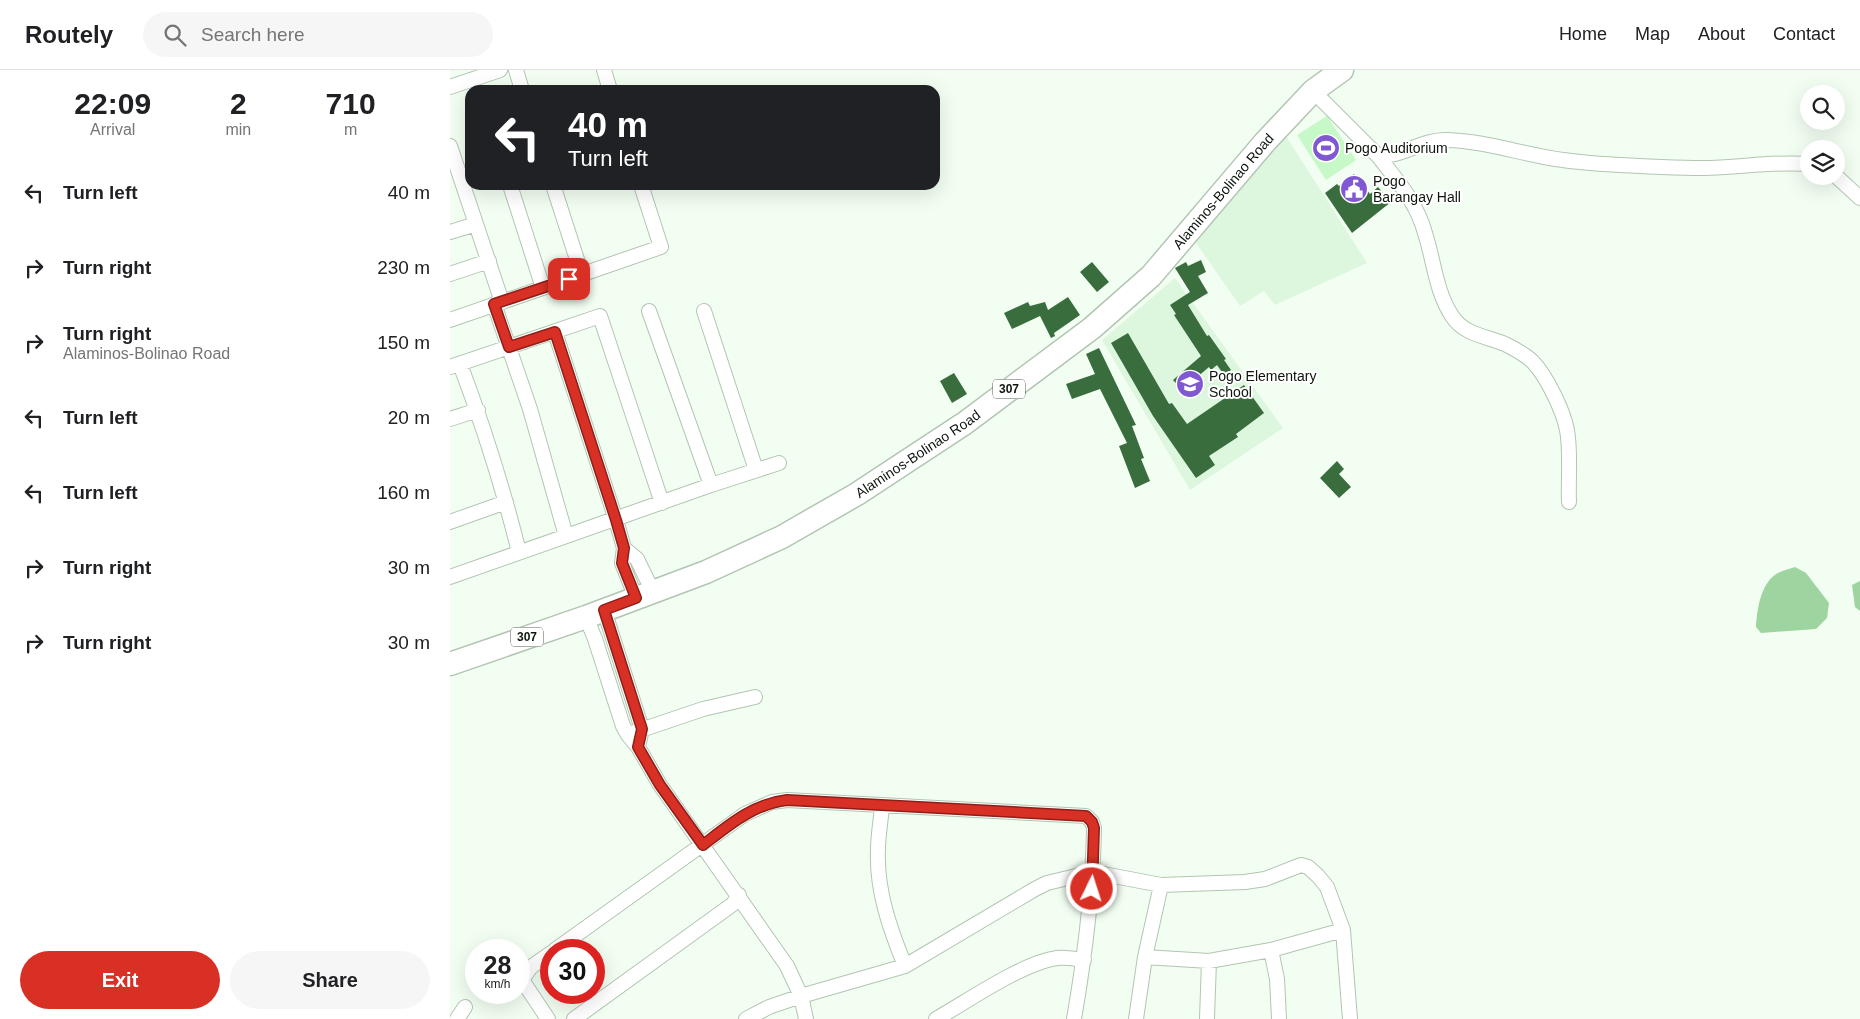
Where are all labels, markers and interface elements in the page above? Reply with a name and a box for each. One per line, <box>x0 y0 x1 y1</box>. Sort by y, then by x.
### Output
search box <box>143 12 493 57</box>
text: Routely <box>25 21 113 48</box>
icon: search <box>161 21 189 49</box>
text: Search here <box>201 24 305 45</box>
text: Home <box>1559 24 1607 44</box>
text: Map <box>1635 24 1670 44</box>
text: About <box>1698 24 1745 44</box>
text: Contact <box>1773 24 1835 44</box>
map controls <box>1800 85 1845 185</box>
button: search <box>1800 85 1845 130</box>
text: 22:09 <box>74 87 151 120</box>
text: 2 <box>230 87 247 120</box>
text: 710 <box>326 87 376 120</box>
icon: left <box>485 105 550 170</box>
text: 40 m <box>568 105 648 144</box>
text: Arrival <box>90 121 135 138</box>
text: min <box>225 121 251 138</box>
text: m <box>344 121 357 138</box>
street label: Alaminos-Bolinao Road <box>1170 130 1277 252</box>
sports icon: Pogo Auditorium <box>1311 133 1341 163</box>
place label: Pogo Auditorium <box>1345 140 1448 156</box>
button: layers <box>1800 140 1845 185</box>
text: Turn left <box>568 146 648 171</box>
place label: Pogo Barangay Hall <box>1373 173 1461 205</box>
public building icon: Pogo Barangay Hall <box>1339 174 1369 204</box>
icon: left <box>20 179 48 207</box>
text: Turn left <box>63 182 138 203</box>
text: 40 m <box>388 182 430 203</box>
icon: right <box>20 254 48 282</box>
text: Turn right <box>63 257 151 278</box>
text: 230 m <box>377 257 430 278</box>
pin <box>548 258 590 300</box>
icon: arrive <box>555 265 583 293</box>
text: Turn right <box>63 323 151 344</box>
icon: right <box>20 329 48 357</box>
text: 150 m <box>377 332 430 353</box>
text: Alaminos-Bolinao Road <box>63 345 230 362</box>
place label: Pogo Elementary School <box>1209 368 1316 400</box>
school or university icon: Pogo Elementary School <box>1175 369 1205 399</box>
road number: 307 <box>993 380 1025 398</box>
icon: left <box>20 404 48 432</box>
text: Turn left <box>63 407 138 428</box>
text: 20 m <box>388 407 430 428</box>
street label: Alaminos-Bolinao Road <box>852 407 983 501</box>
icon: left <box>20 479 48 507</box>
text: Turn left <box>63 482 138 503</box>
text: 160 m <box>377 482 430 503</box>
icon: right <box>20 554 48 582</box>
text: Turn right <box>63 557 151 578</box>
text: 30 m <box>388 557 430 578</box>
road number: 307 <box>511 628 543 646</box>
icon: right <box>20 629 48 657</box>
text: Turn right <box>63 632 151 653</box>
text: 30 m <box>388 632 430 653</box>
position arrow <box>1065 862 1117 914</box>
speed limit sign: 30 <box>540 939 605 1004</box>
button: Exit <box>20 951 220 1009</box>
button: Share <box>230 951 430 1009</box>
text: 28 <box>484 951 511 979</box>
text: km/h <box>484 977 511 991</box>

